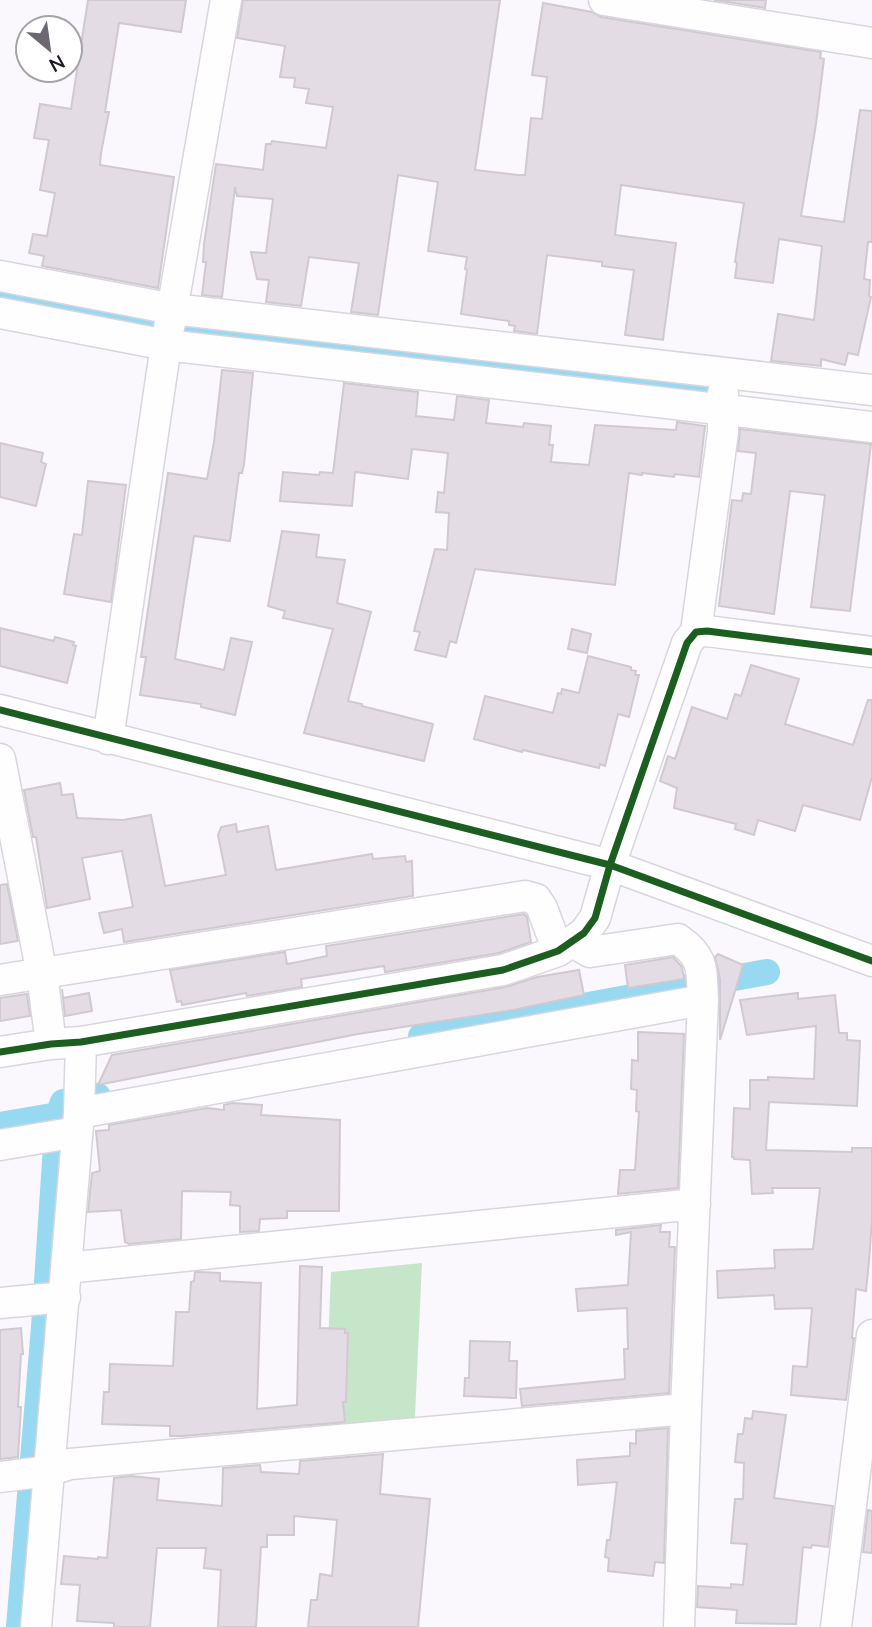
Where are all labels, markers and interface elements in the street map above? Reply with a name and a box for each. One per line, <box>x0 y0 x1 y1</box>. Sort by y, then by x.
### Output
north arrow <box>14 14 84 84</box>
text: N <box>44 48 69 78</box>

